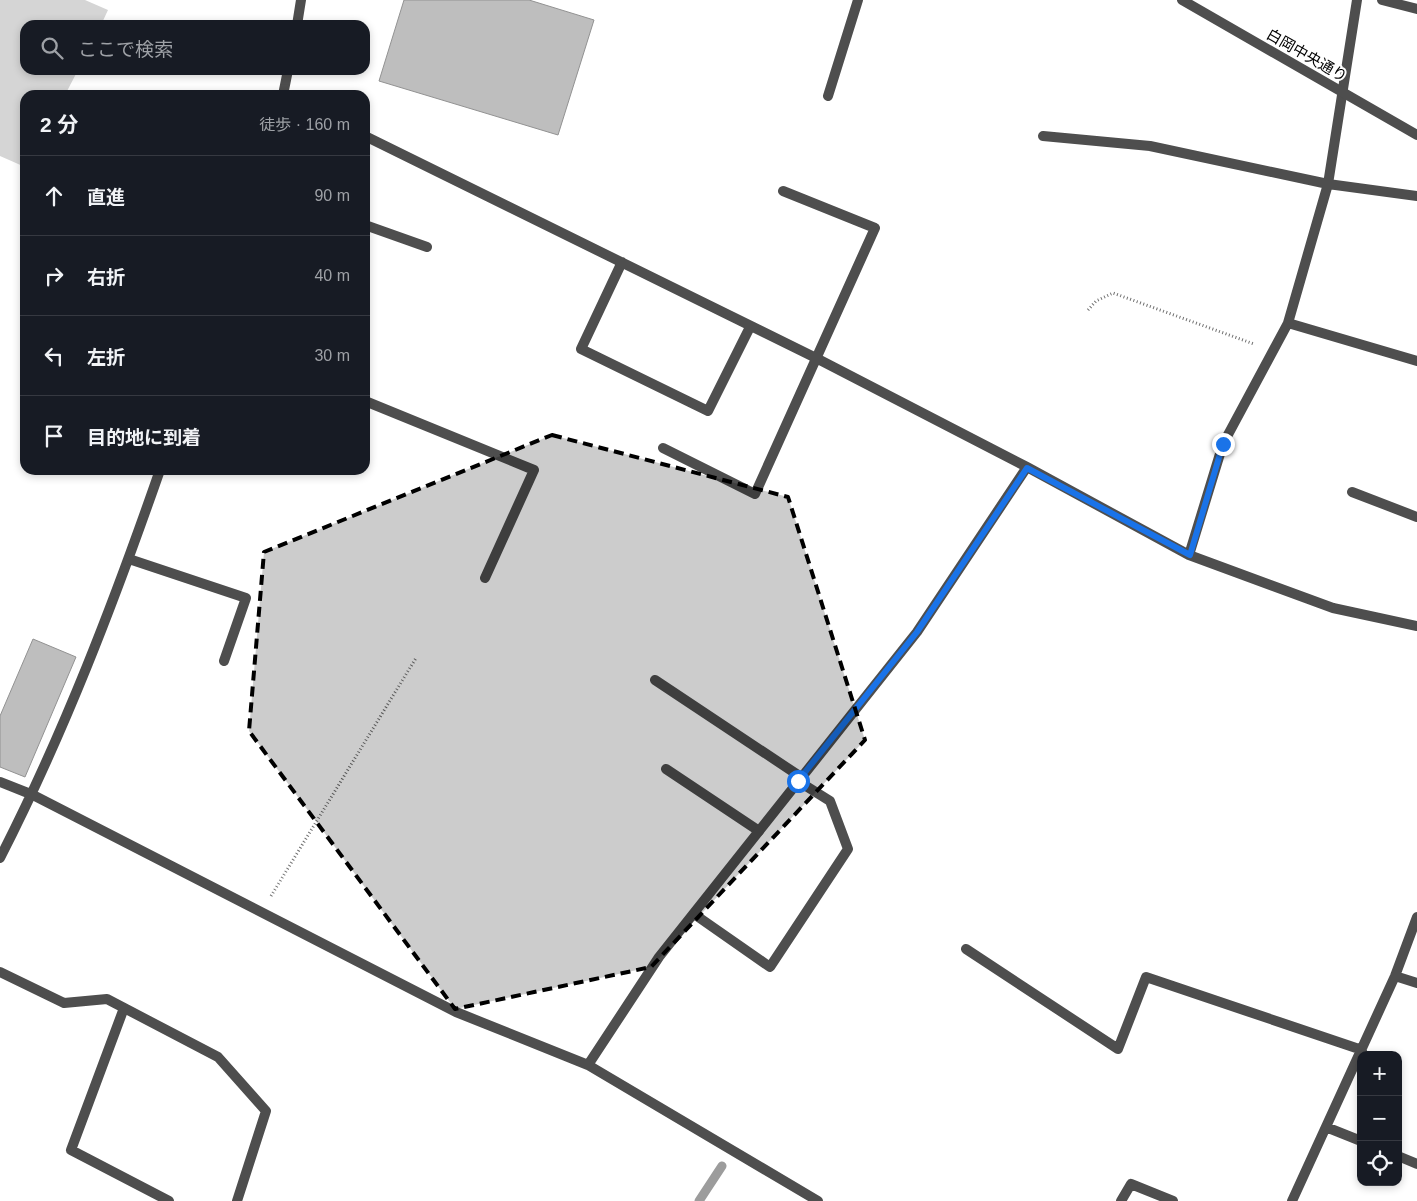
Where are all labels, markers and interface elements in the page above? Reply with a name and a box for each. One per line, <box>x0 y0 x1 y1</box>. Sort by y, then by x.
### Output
search box <box>20 20 370 75</box>
street label: 白岡中央通り <box>1264 25 1350 85</box>
icon: search <box>38 34 66 62</box>
text: ここで検索 <box>78 39 173 60</box>
text: 2 分 <box>40 113 79 136</box>
text: 徒歩 · 160 m <box>259 116 350 133</box>
icon: ahead <box>40 182 68 210</box>
text: 直進 <box>87 187 125 208</box>
text: 90 m <box>314 187 350 204</box>
icon: right <box>40 262 68 290</box>
text: 右折 <box>87 267 125 288</box>
text: 40 m <box>314 267 350 284</box>
icon: left <box>40 342 68 370</box>
text: 左折 <box>87 347 125 368</box>
text: 30 m <box>314 347 350 364</box>
icon: arrive <box>40 422 68 450</box>
text: 目的地に到着 <box>87 427 201 448</box>
route end <box>1212 433 1235 456</box>
route start <box>787 770 810 793</box>
map controls <box>1357 1051 1402 1186</box>
button: + <box>1357 1051 1402 1096</box>
button: − <box>1357 1096 1402 1141</box>
button: locate <box>1357 1141 1402 1186</box>

